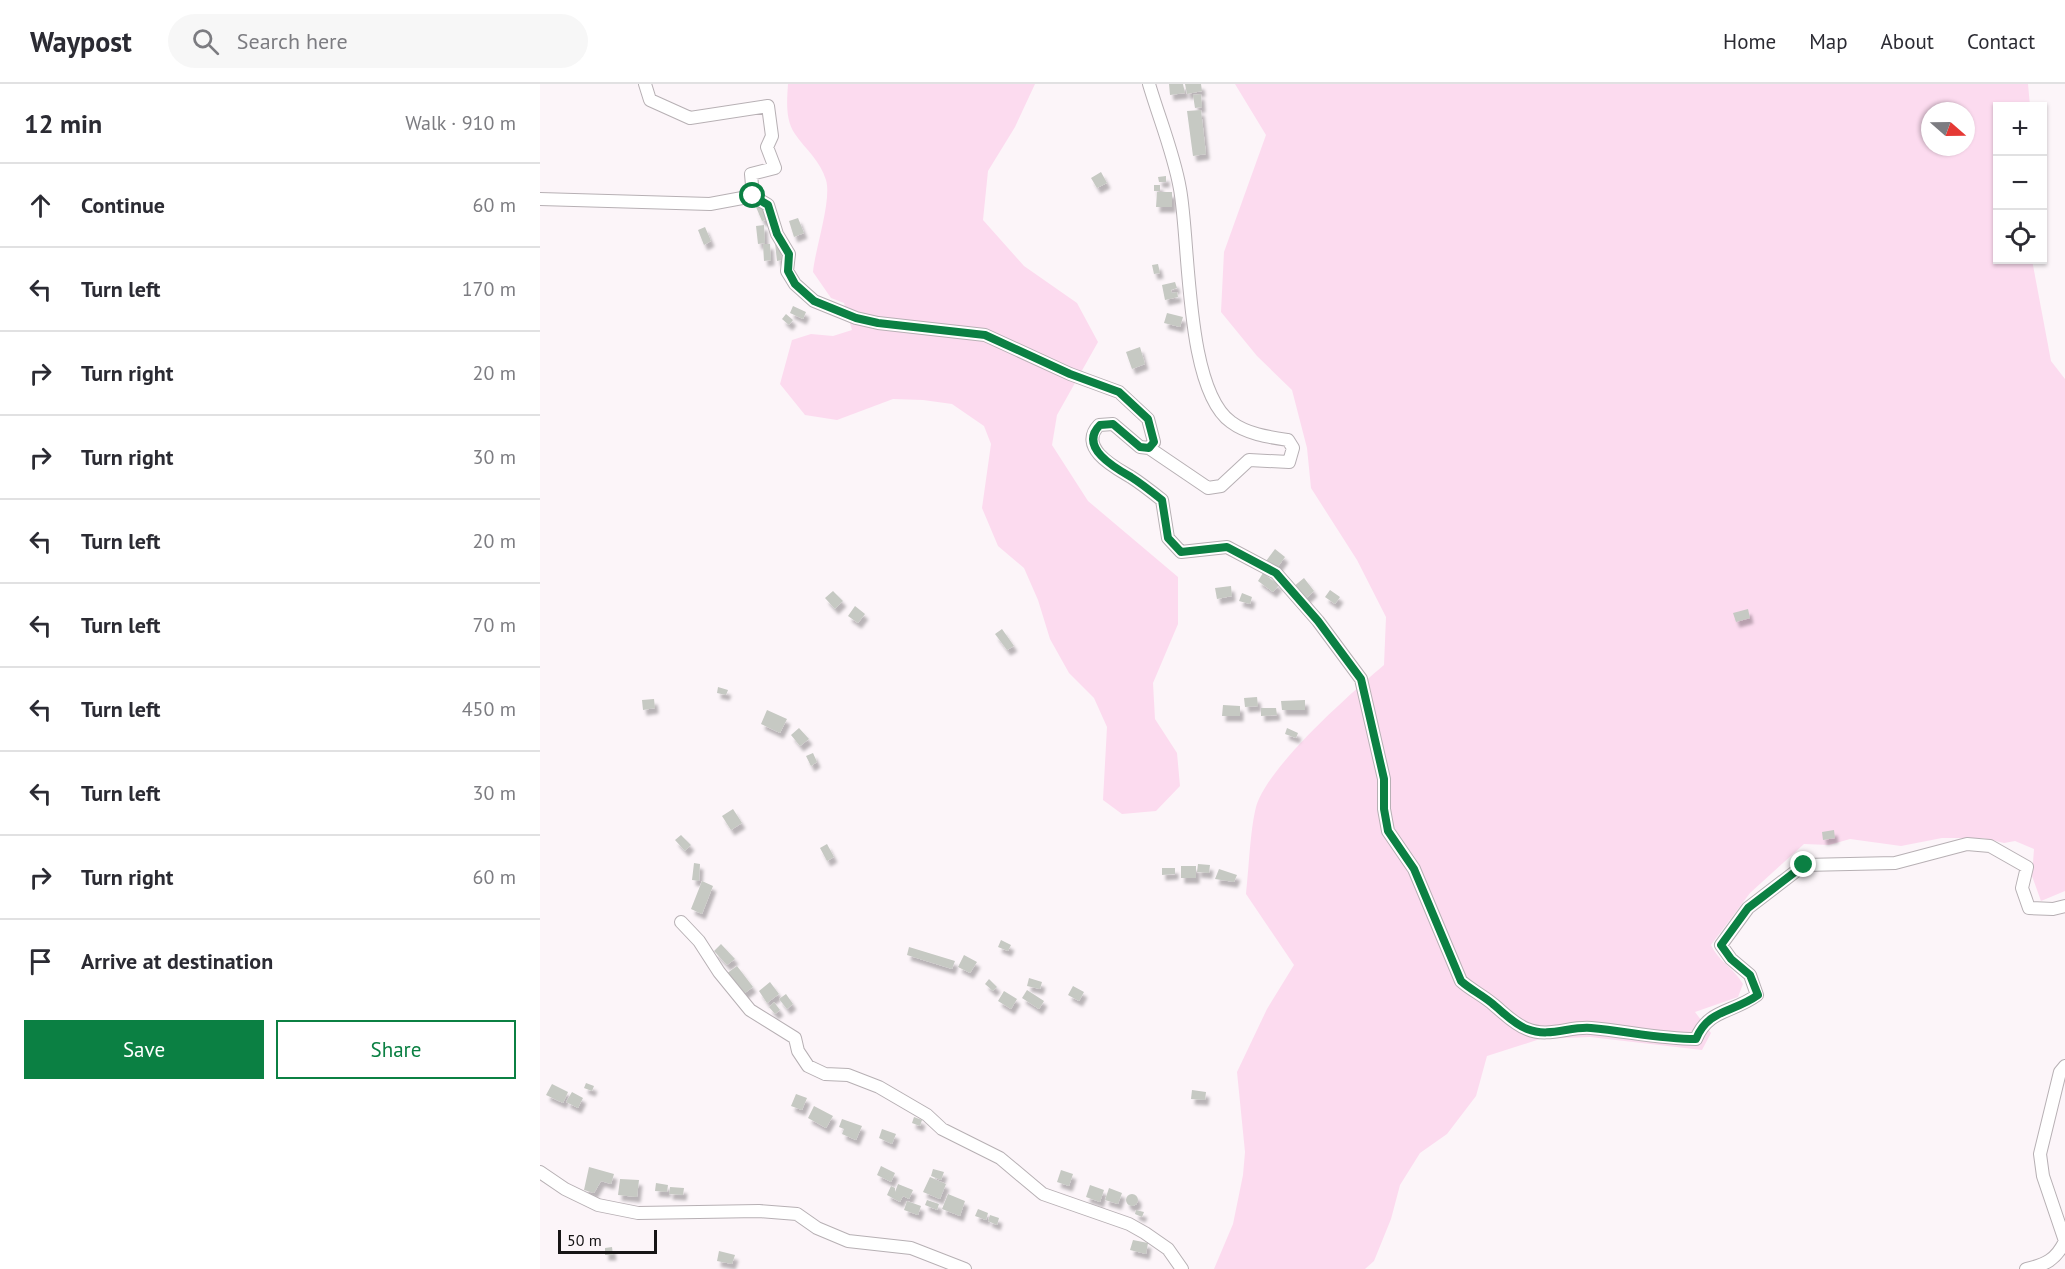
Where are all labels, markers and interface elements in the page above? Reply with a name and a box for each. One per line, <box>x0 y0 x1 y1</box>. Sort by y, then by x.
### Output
search box <box>168 14 588 68</box>
text: Waypost <box>30 23 132 60</box>
icon: search <box>189 25 222 58</box>
text: Search here <box>237 27 348 55</box>
text: Home <box>1723 28 1776 55</box>
text: Map <box>1809 28 1848 55</box>
text: About <box>1881 28 1934 55</box>
text: Contact <box>1967 28 2035 55</box>
north arrow <box>1921 102 1975 156</box>
map controls <box>1993 102 2047 264</box>
button: + <box>1993 102 2047 156</box>
text: 12 min <box>24 107 102 140</box>
text: Walk · 910 m <box>405 110 516 136</box>
button: − <box>1993 156 2047 210</box>
route start <box>739 182 765 208</box>
icon: ahead <box>24 189 57 222</box>
text: Continue <box>81 191 165 219</box>
text: 60 m <box>473 192 516 218</box>
button: locate <box>1993 210 2047 264</box>
icon: left <box>24 273 57 306</box>
text: Turn left <box>81 275 161 303</box>
text: 170 m <box>462 276 516 302</box>
icon: right <box>24 357 57 390</box>
text: Turn right <box>81 359 173 387</box>
text: 20 m <box>473 360 516 386</box>
icon: right <box>24 441 57 474</box>
text: Turn right <box>81 443 173 471</box>
text: 30 m <box>473 444 516 470</box>
icon: left <box>24 525 57 558</box>
text: Turn left <box>81 527 161 555</box>
text: 20 m <box>473 528 516 554</box>
icon: left <box>24 609 57 642</box>
text: Turn left <box>81 611 161 639</box>
text: 70 m <box>473 612 516 638</box>
icon: left <box>24 693 57 726</box>
text: Turn left <box>81 695 161 723</box>
text: 450 m <box>462 696 516 722</box>
icon: left <box>24 777 57 810</box>
text: Turn left <box>81 779 161 807</box>
text: 30 m <box>473 780 516 806</box>
route end <box>1790 851 1816 877</box>
icon: right <box>24 861 57 894</box>
text: Turn right <box>81 863 173 891</box>
text: 60 m <box>473 864 516 890</box>
icon: arrive <box>24 945 57 978</box>
text: Arrive at destination <box>81 947 273 975</box>
button: Save <box>24 1020 264 1079</box>
button: Share <box>276 1020 516 1079</box>
scale bar <box>558 1227 657 1254</box>
text: 50 m <box>567 1230 602 1250</box>

